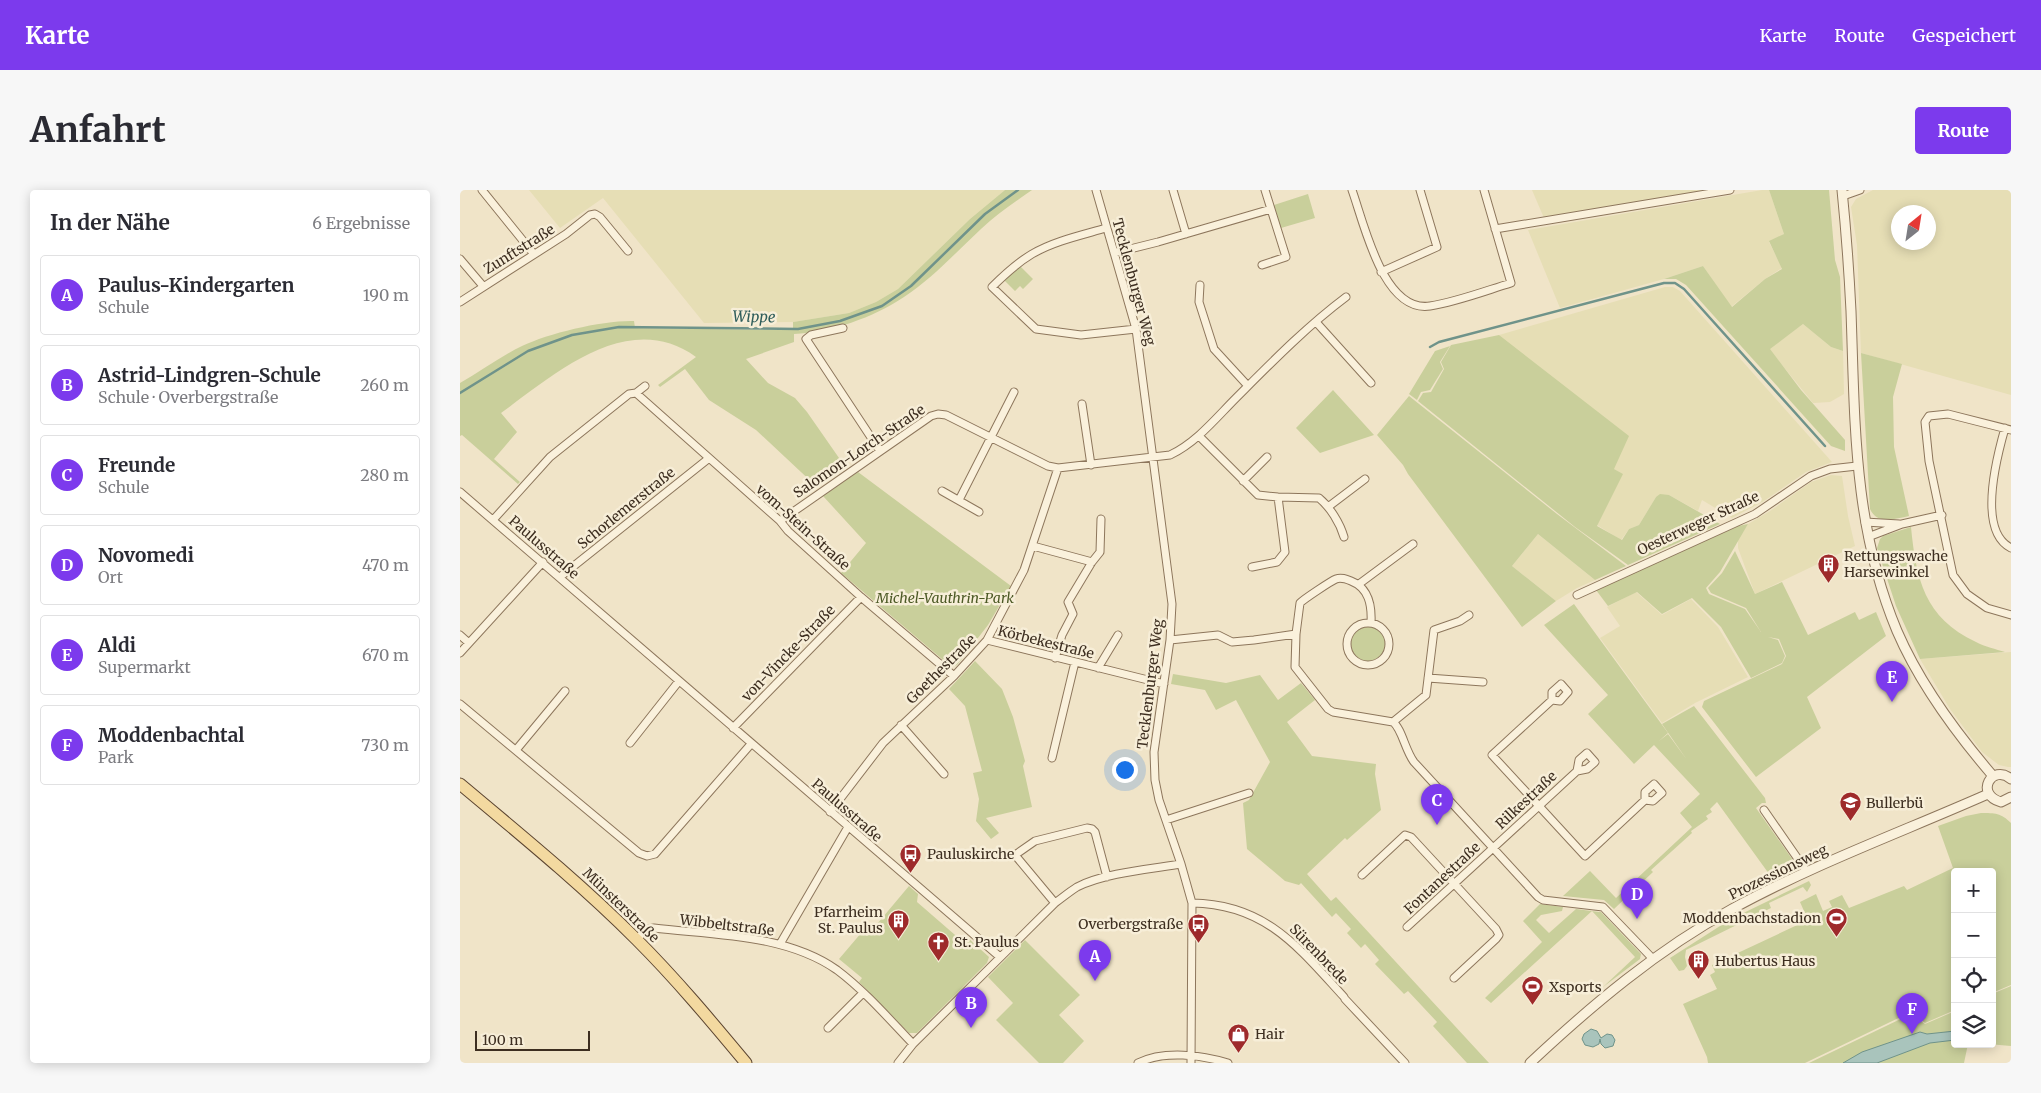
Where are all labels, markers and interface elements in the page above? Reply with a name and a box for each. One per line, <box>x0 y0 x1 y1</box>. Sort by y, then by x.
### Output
text: Karte <box>25 20 90 51</box>
text: Karte <box>1760 24 1806 47</box>
text: Route <box>1834 24 1884 47</box>
text: Gespeichert <box>1912 24 2016 47</box>
button: Route <box>1915 107 2011 154</box>
text: Anfahrt <box>30 108 166 152</box>
north arrow <box>1891 205 1936 250</box>
text: In der Nähe <box>50 209 170 236</box>
text: 6 Ergebnisse <box>312 213 410 233</box>
street label: Tecklenburger Weg <box>1108 216 1160 348</box>
street label: Zunftstraße <box>480 220 558 278</box>
text: Paulus-Kindergarten <box>98 273 294 297</box>
text: A <box>61 285 73 305</box>
text: 190 m <box>363 285 409 305</box>
text: Schule <box>98 297 149 317</box>
water label: Wippe <box>732 307 776 326</box>
text: Astrid-Lindgren-Schule <box>98 363 321 387</box>
text: B <box>61 375 73 395</box>
text: 260 m <box>360 375 409 395</box>
text: Schule · Overbergstraße <box>98 387 278 407</box>
street label: Salomon-Lorch-Straße <box>790 400 928 502</box>
text: Freunde <box>98 453 175 477</box>
street label: Schorlemerstraße <box>574 463 678 553</box>
text: C <box>62 465 72 485</box>
text: 280 m <box>360 465 409 485</box>
text: Schule <box>98 477 149 497</box>
street label: vom-Stein-Straße <box>752 479 854 574</box>
street label: Oesterweger Straße <box>1634 487 1762 559</box>
street label: Paulusstraße <box>505 512 583 582</box>
text: Novomedi <box>98 543 194 567</box>
place label: Rettungswache Harsewinkel <box>1844 547 1948 581</box>
building icon: Rettungswache Harsewinkel <box>1816 552 1840 583</box>
text: D <box>61 555 73 575</box>
text: 470 m <box>362 555 409 575</box>
text: Ort <box>98 567 123 587</box>
park label: Michel-Vauthrin-Park <box>875 589 1014 607</box>
street label: von-Vincke-Straße <box>737 601 839 706</box>
street label: Tecklenburger Weg <box>1133 617 1167 750</box>
street label: Körbekestraße <box>996 621 1096 663</box>
street label: Goethestraße <box>902 630 980 708</box>
text: Aldi <box>98 633 136 657</box>
text: E <box>62 645 72 665</box>
text: 670 m <box>362 645 409 665</box>
text: Supermarkt <box>98 657 191 677</box>
pin: E <box>1876 661 1908 702</box>
text: Moddenbachtal <box>98 723 244 747</box>
text: F <box>62 735 72 755</box>
text: 730 m <box>361 735 409 755</box>
text: Park <box>98 747 134 767</box>
your location <box>1112 757 1138 783</box>
street label: Rilkestraße <box>1492 767 1560 833</box>
street label: Paulusstraße <box>808 775 886 845</box>
pin: C <box>1421 784 1453 825</box>
school or university icon: Bullerbü <box>1838 791 1862 822</box>
place label: Bullerbü <box>1866 794 1924 812</box>
street label: Fontanestraße <box>1400 838 1484 918</box>
street label: Prozessionsweg <box>1726 840 1831 904</box>
bus stop icon: Pauluskirche <box>899 842 923 873</box>
place label: Pauluskirche <box>927 845 1014 863</box>
street label: Münsterstraße <box>579 864 663 946</box>
map controls <box>1951 868 1996 1048</box>
button: + <box>1951 868 1996 913</box>
pin: D <box>1621 878 1653 919</box>
place label: Pfarrheim St. Paulus <box>814 903 883 937</box>
sports icon: Moddenbachstadion <box>1825 906 1849 937</box>
building icon: Pfarrheim St. Paulus <box>887 908 911 939</box>
place label: Moddenbachstadion <box>1683 909 1821 927</box>
street label: Wibbeltstraße <box>678 910 775 940</box>
bus stop icon: Overbergstraße <box>1187 912 1211 943</box>
button: − <box>1951 913 1996 958</box>
place label: Overbergstraße <box>1078 915 1183 933</box>
street label: Sürenbrede <box>1286 920 1352 988</box>
church icon: St. Paulus <box>926 930 950 961</box>
place label: St. Paulus <box>954 933 1019 951</box>
pin: A <box>1079 940 1111 981</box>
building icon: Hubertus Haus <box>1687 949 1711 980</box>
place label: Hubertus Haus <box>1715 952 1815 970</box>
button: locate <box>1951 958 1996 1003</box>
sports icon: Xsports <box>1521 975 1545 1006</box>
place label: Xsports <box>1549 978 1602 996</box>
pin: B <box>955 987 987 1028</box>
pin: F <box>1896 993 1928 1034</box>
button: layers <box>1951 1003 1996 1048</box>
shop icon: Hair <box>1227 1022 1251 1053</box>
place label: Hair <box>1255 1025 1285 1043</box>
scale bar <box>475 1028 590 1051</box>
text: 100 m <box>482 1031 523 1049</box>

